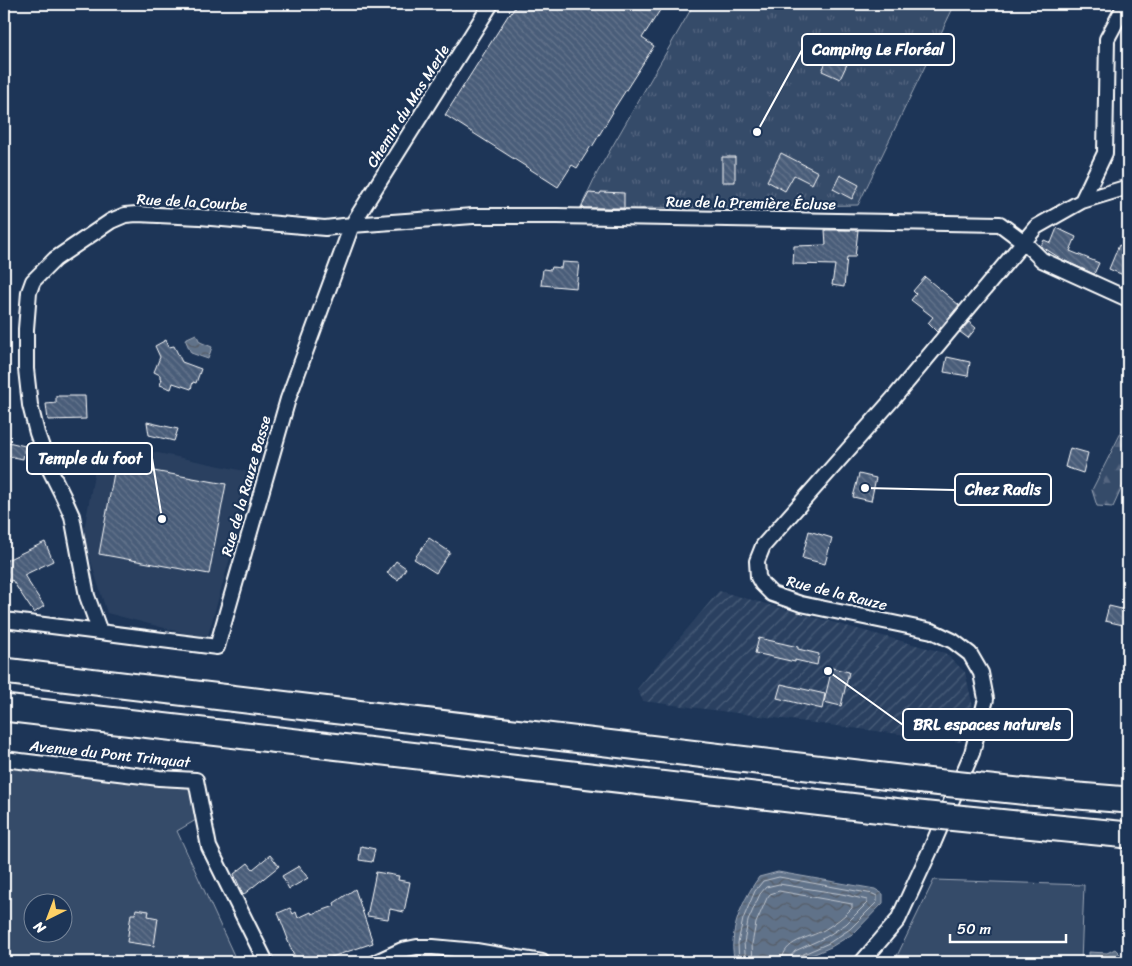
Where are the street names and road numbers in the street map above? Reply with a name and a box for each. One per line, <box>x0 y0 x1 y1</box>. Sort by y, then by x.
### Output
street label: Chemin du Mas Merle <box>360 39 456 173</box>
street label: Rue de la Courbe <box>136 186 248 218</box>
street label: Rue de la Première Écluse <box>666 189 836 217</box>
street label: Rue de la Rauze Basse <box>214 413 278 559</box>
street label: Rue de la Rauze <box>784 568 890 618</box>
street label: Avenue du Pont Trinquat <box>27 733 192 775</box>

